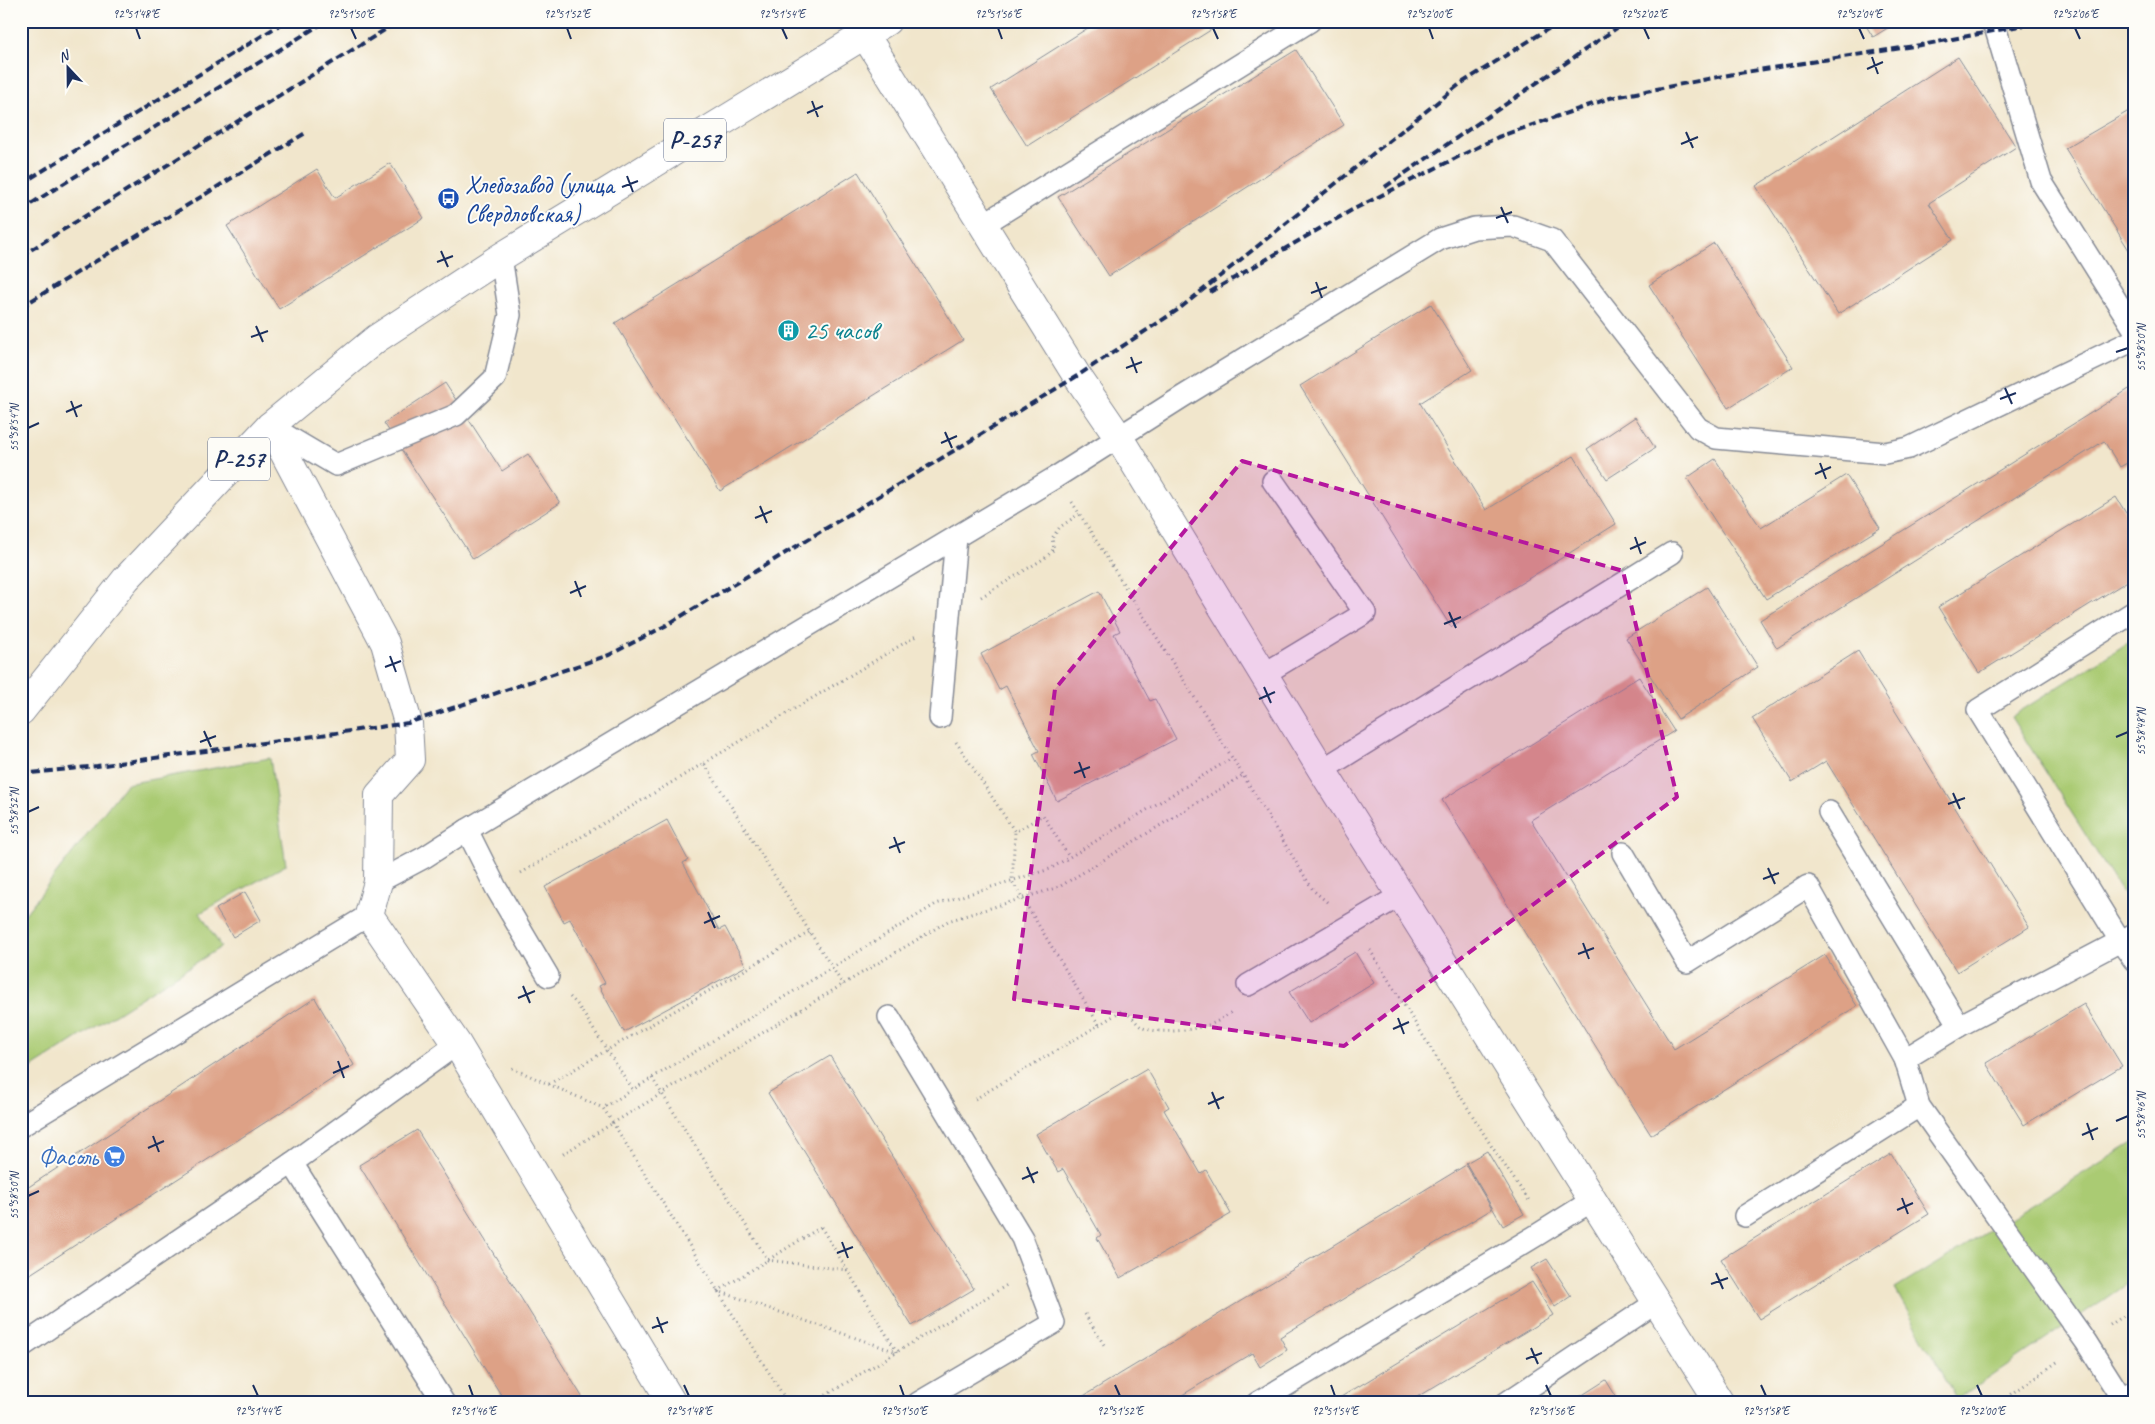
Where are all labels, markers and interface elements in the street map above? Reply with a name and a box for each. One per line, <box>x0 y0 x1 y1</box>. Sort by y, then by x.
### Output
text: 92°51'48"E <box>113 6 161 22</box>
text: 92°51'50"E <box>328 6 376 22</box>
text: 92°51'52"E <box>544 6 592 22</box>
text: 92°51'54"E <box>759 6 807 22</box>
text: 92°51'56"E <box>975 6 1023 22</box>
text: 92°51'58"E <box>1190 6 1238 22</box>
text: 92°52'00"E <box>1406 6 1454 22</box>
text: 92°52'02"E <box>1621 6 1669 22</box>
text: 92°52'04"E <box>1836 6 1884 22</box>
text: 92°52'06"E <box>2052 6 2100 22</box>
north arrow <box>42 42 92 92</box>
text: N <box>56 46 73 66</box>
road number: Р-257 <box>664 118 726 162</box>
place label: Хлебозавод (улица Свердловская) <box>465 169 617 230</box>
bus stop icon: Хлебозавод (улица Свердловская) <box>437 187 461 211</box>
place label: 25 часов <box>805 315 883 347</box>
building icon: 25 часов <box>777 319 801 343</box>
text: 55°58'50"N <box>2133 323 2149 372</box>
text: 55°58'54"N <box>6 403 22 452</box>
road number: Р-257 <box>208 438 270 480</box>
text: 55°58'48"N <box>2133 707 2149 756</box>
text: 55°58'52"N <box>6 787 22 836</box>
text: 55°58'46"N <box>2133 1091 2149 1140</box>
place label: Фасоль <box>38 1141 100 1173</box>
supermarket icon: Фасоль <box>102 1145 126 1169</box>
text: 55°58'50"N <box>6 1171 22 1220</box>
text: 92°51'44"E <box>235 1403 283 1419</box>
text: 92°51'46"E <box>450 1403 498 1419</box>
text: 92°51'48"E <box>666 1403 714 1419</box>
text: 92°51'50"E <box>881 1403 929 1419</box>
text: 92°51'52"E <box>1097 1403 1145 1419</box>
text: 92°51'54"E <box>1312 1403 1360 1419</box>
text: 92°51'56"E <box>1528 1403 1576 1419</box>
text: 92°51'58"E <box>1743 1403 1791 1419</box>
text: 92°52'00"E <box>1959 1403 2007 1419</box>

